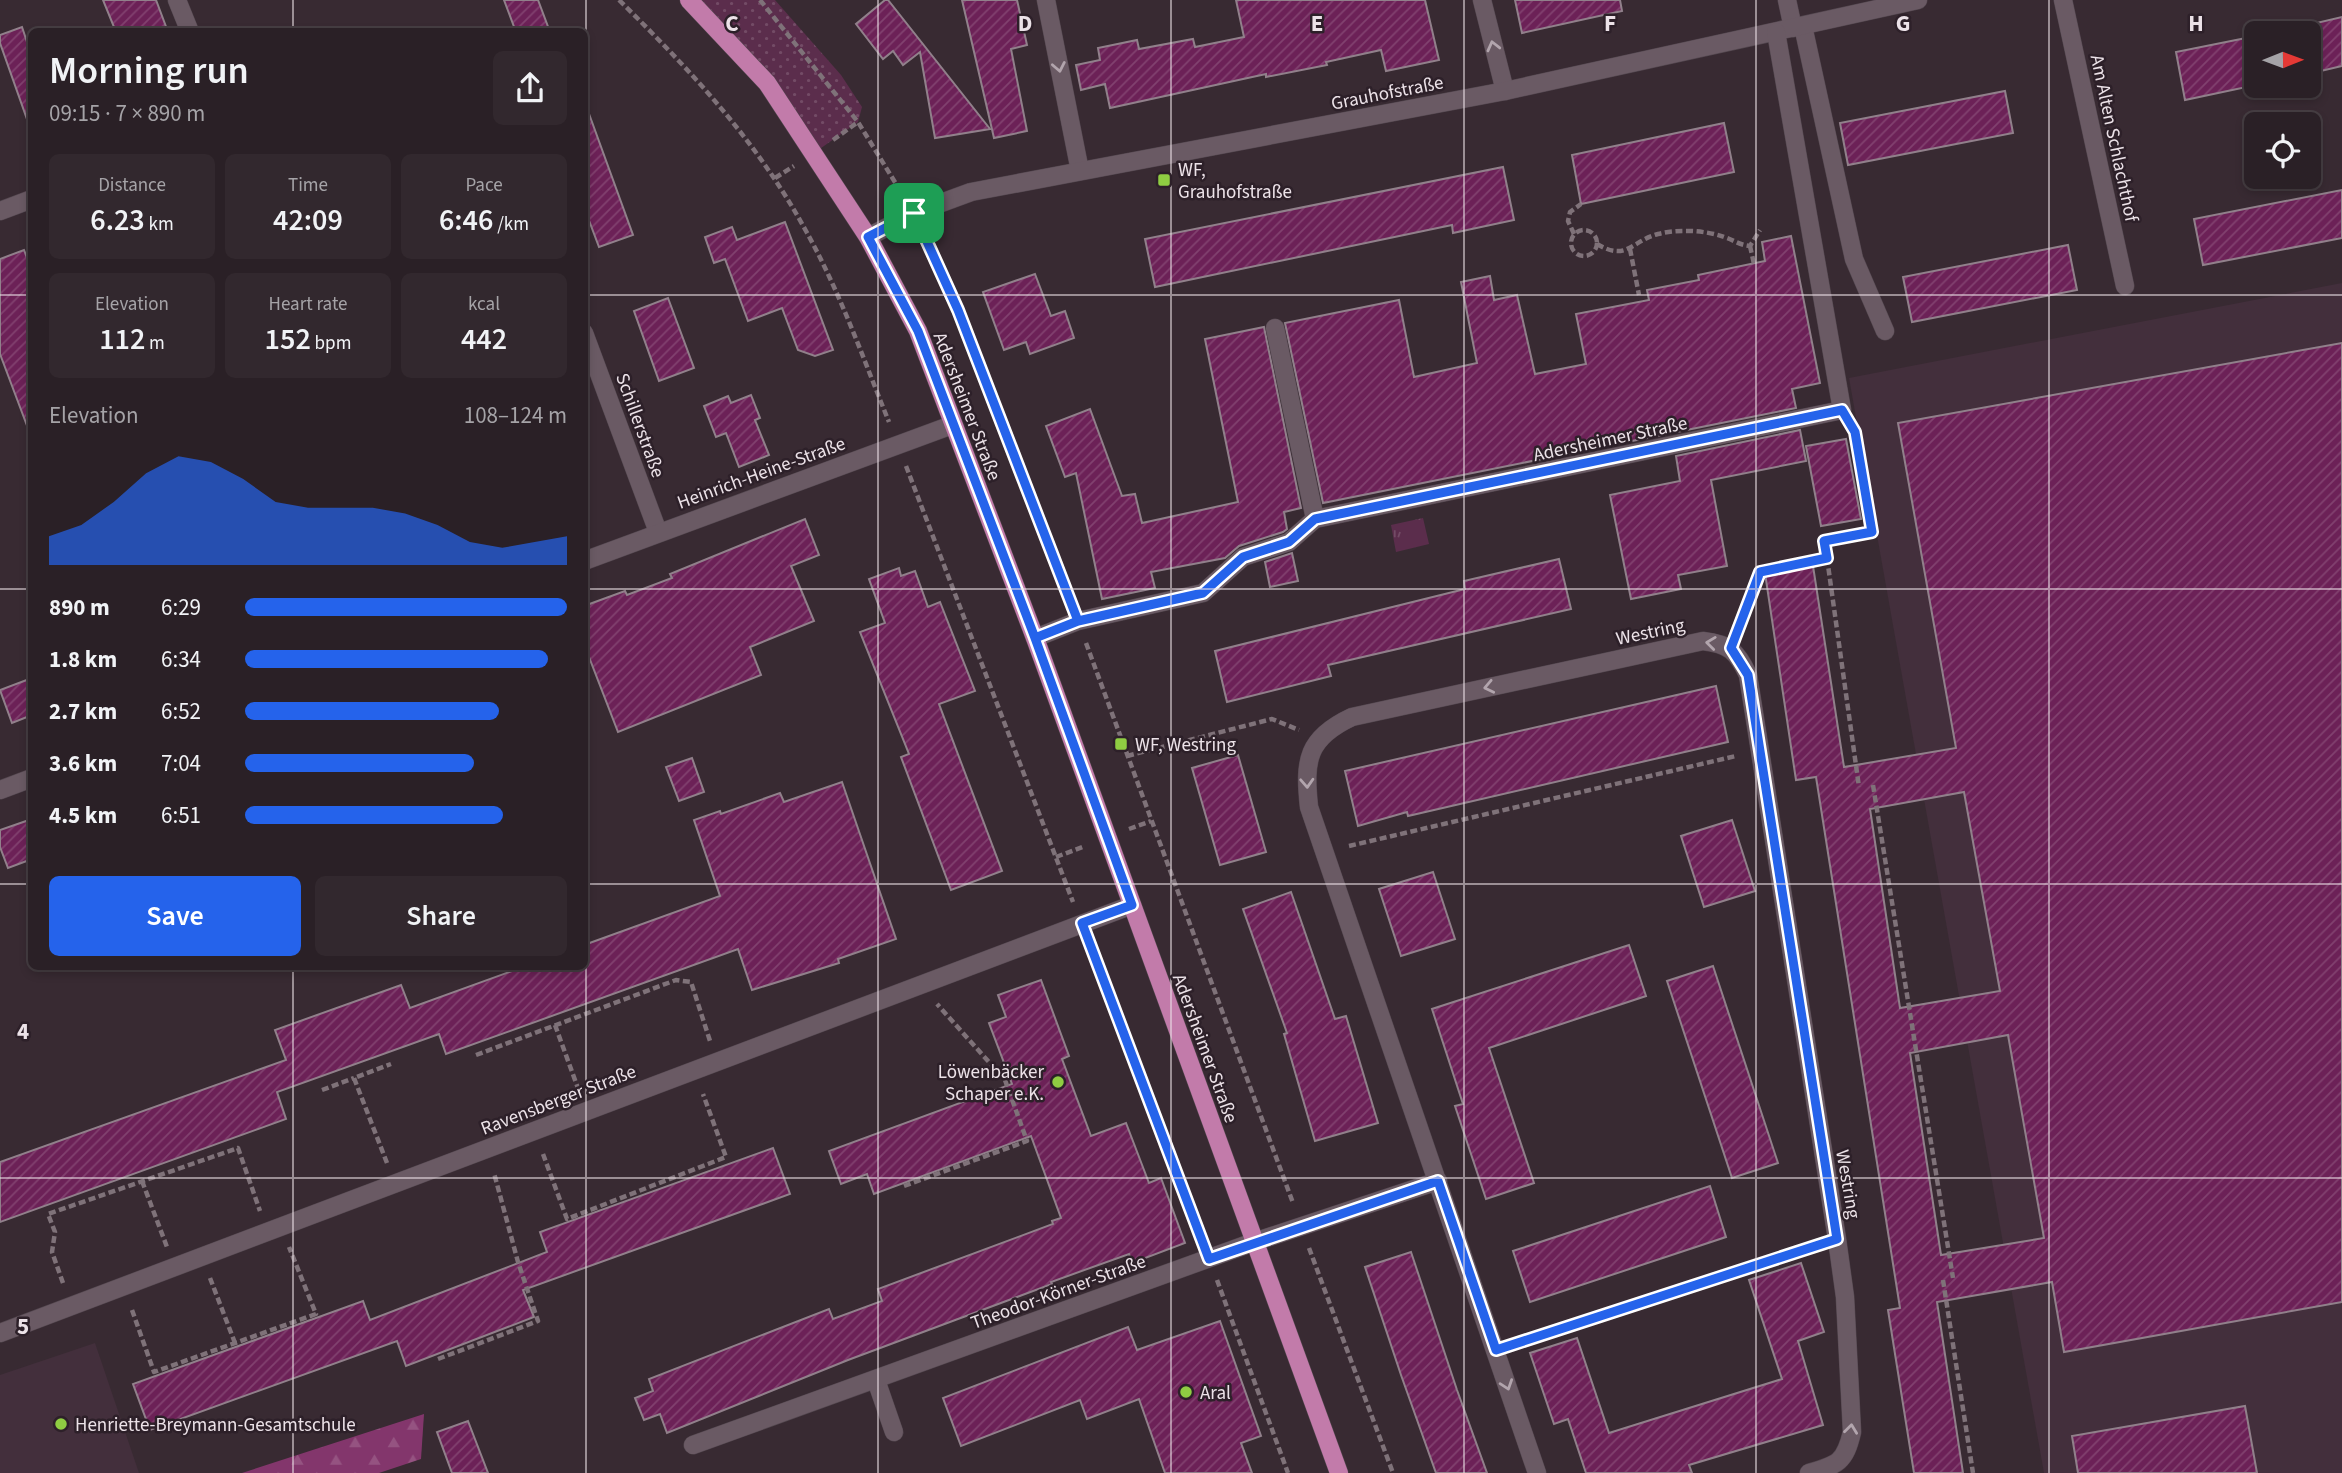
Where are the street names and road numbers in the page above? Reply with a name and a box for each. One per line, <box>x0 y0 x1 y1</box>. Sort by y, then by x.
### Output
street label: Am Alten Schlachthof <box>2083 52 2145 226</box>
street label: Grauhofstraße <box>1329 69 1446 118</box>
street label: Adersheimer Straße <box>926 328 1007 485</box>
street label: Schillerstraße <box>608 369 671 482</box>
street label: Adersheimer Straße <box>1531 410 1690 469</box>
street label: Heinrich-Heine-Straße <box>674 430 849 516</box>
street label: Westring <box>1613 612 1688 653</box>
street label: Adersheimer Straße <box>1165 970 1244 1127</box>
street label: Ravensberger Straße <box>477 1058 640 1142</box>
street label: Westring <box>1828 1148 1867 1221</box>
street label: Theodor-Körner-Straße <box>967 1248 1150 1337</box>

